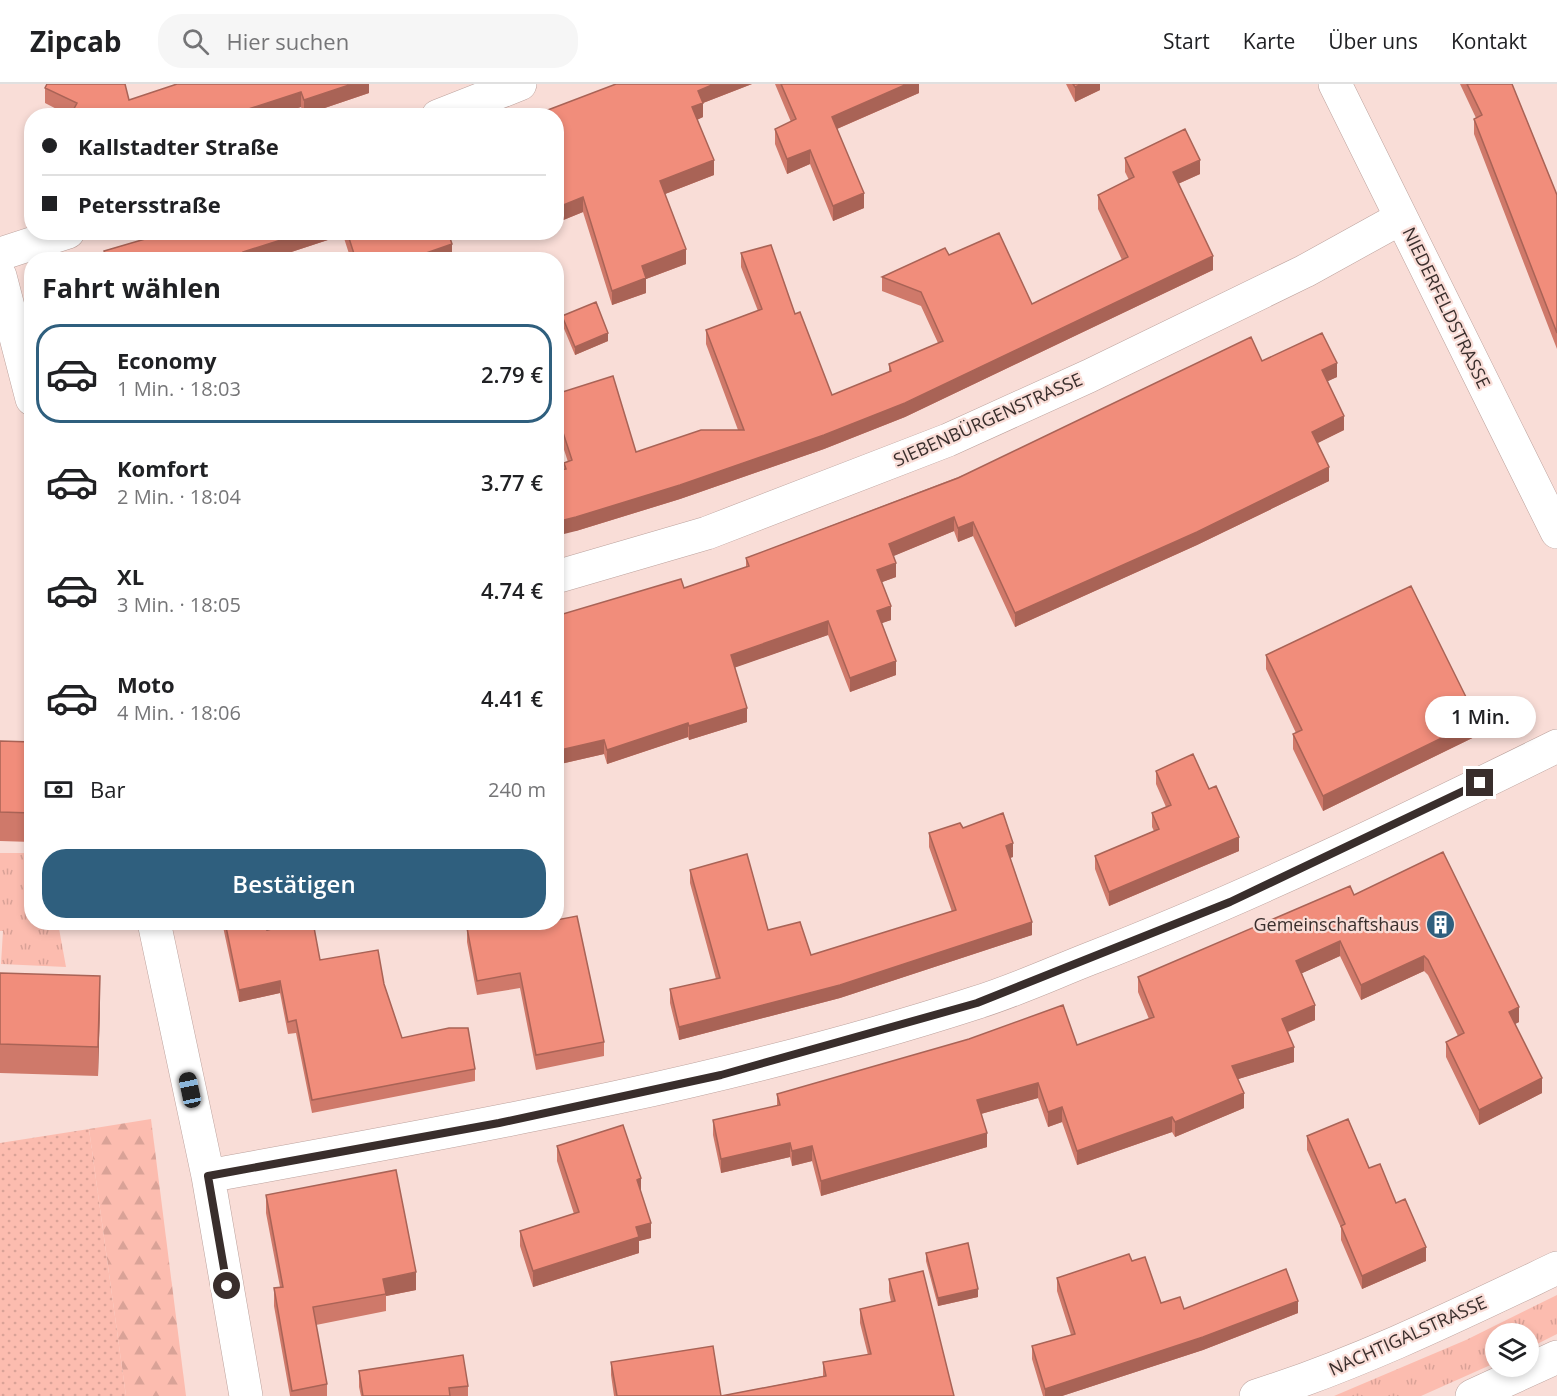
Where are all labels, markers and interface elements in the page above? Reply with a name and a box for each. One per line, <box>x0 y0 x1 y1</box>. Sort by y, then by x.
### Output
search box <box>158 14 578 68</box>
text: Zipcab <box>30 22 122 60</box>
icon: search <box>179 25 212 58</box>
text: Hier suchen <box>227 26 349 56</box>
text: Start <box>1163 27 1210 55</box>
text: Karte <box>1243 27 1295 55</box>
text: Über uns <box>1328 27 1418 55</box>
text: Kontakt <box>1451 27 1527 55</box>
text: Kallstadter Straße <box>78 131 279 161</box>
text: Petersstraße <box>78 189 221 219</box>
street label: NIEDERFELDSTRASSE <box>1397 223 1496 392</box>
text: Fahrt wählen <box>42 269 221 306</box>
text: Economy <box>117 345 216 375</box>
icon: car <box>45 347 99 401</box>
text: 2.79 € <box>481 359 543 389</box>
street label: SIEBENBÜRGENSTRASSE <box>889 367 1086 472</box>
text: 1 Min. · 18:03 <box>117 375 241 402</box>
text: Komfort <box>117 453 209 483</box>
icon: car <box>45 455 99 509</box>
text: 3.77 € <box>481 467 543 497</box>
text: 2 Min. · 18:04 <box>117 483 241 510</box>
text: XL <box>117 561 144 591</box>
icon: car <box>45 563 99 617</box>
text: 4.74 € <box>481 575 543 605</box>
text: 3 Min. · 18:05 <box>117 591 241 618</box>
text: Moto <box>117 669 175 699</box>
icon: car <box>45 671 99 725</box>
text: 4.41 € <box>481 683 543 713</box>
callout: 1 Min. <box>1424 696 1536 738</box>
text: 4 Min. · 18:06 <box>117 699 241 726</box>
text: 1 Min. <box>1451 703 1510 730</box>
route end <box>1466 769 1493 796</box>
icon: cash <box>42 773 75 806</box>
text: Bar <box>90 774 125 804</box>
text: 240 m <box>488 776 546 803</box>
button: Bestätigen <box>42 849 546 918</box>
building icon: Gemeinschaftshaus <box>1424 909 1456 941</box>
place label: Gemeinschaftshaus <box>1254 912 1419 936</box>
car <box>177 1071 203 1109</box>
route start <box>213 1272 240 1299</box>
street label: NACHTIGALSTRASSE <box>1325 1289 1490 1381</box>
map controls <box>1485 1323 1539 1377</box>
button: layers <box>1485 1323 1539 1377</box>

